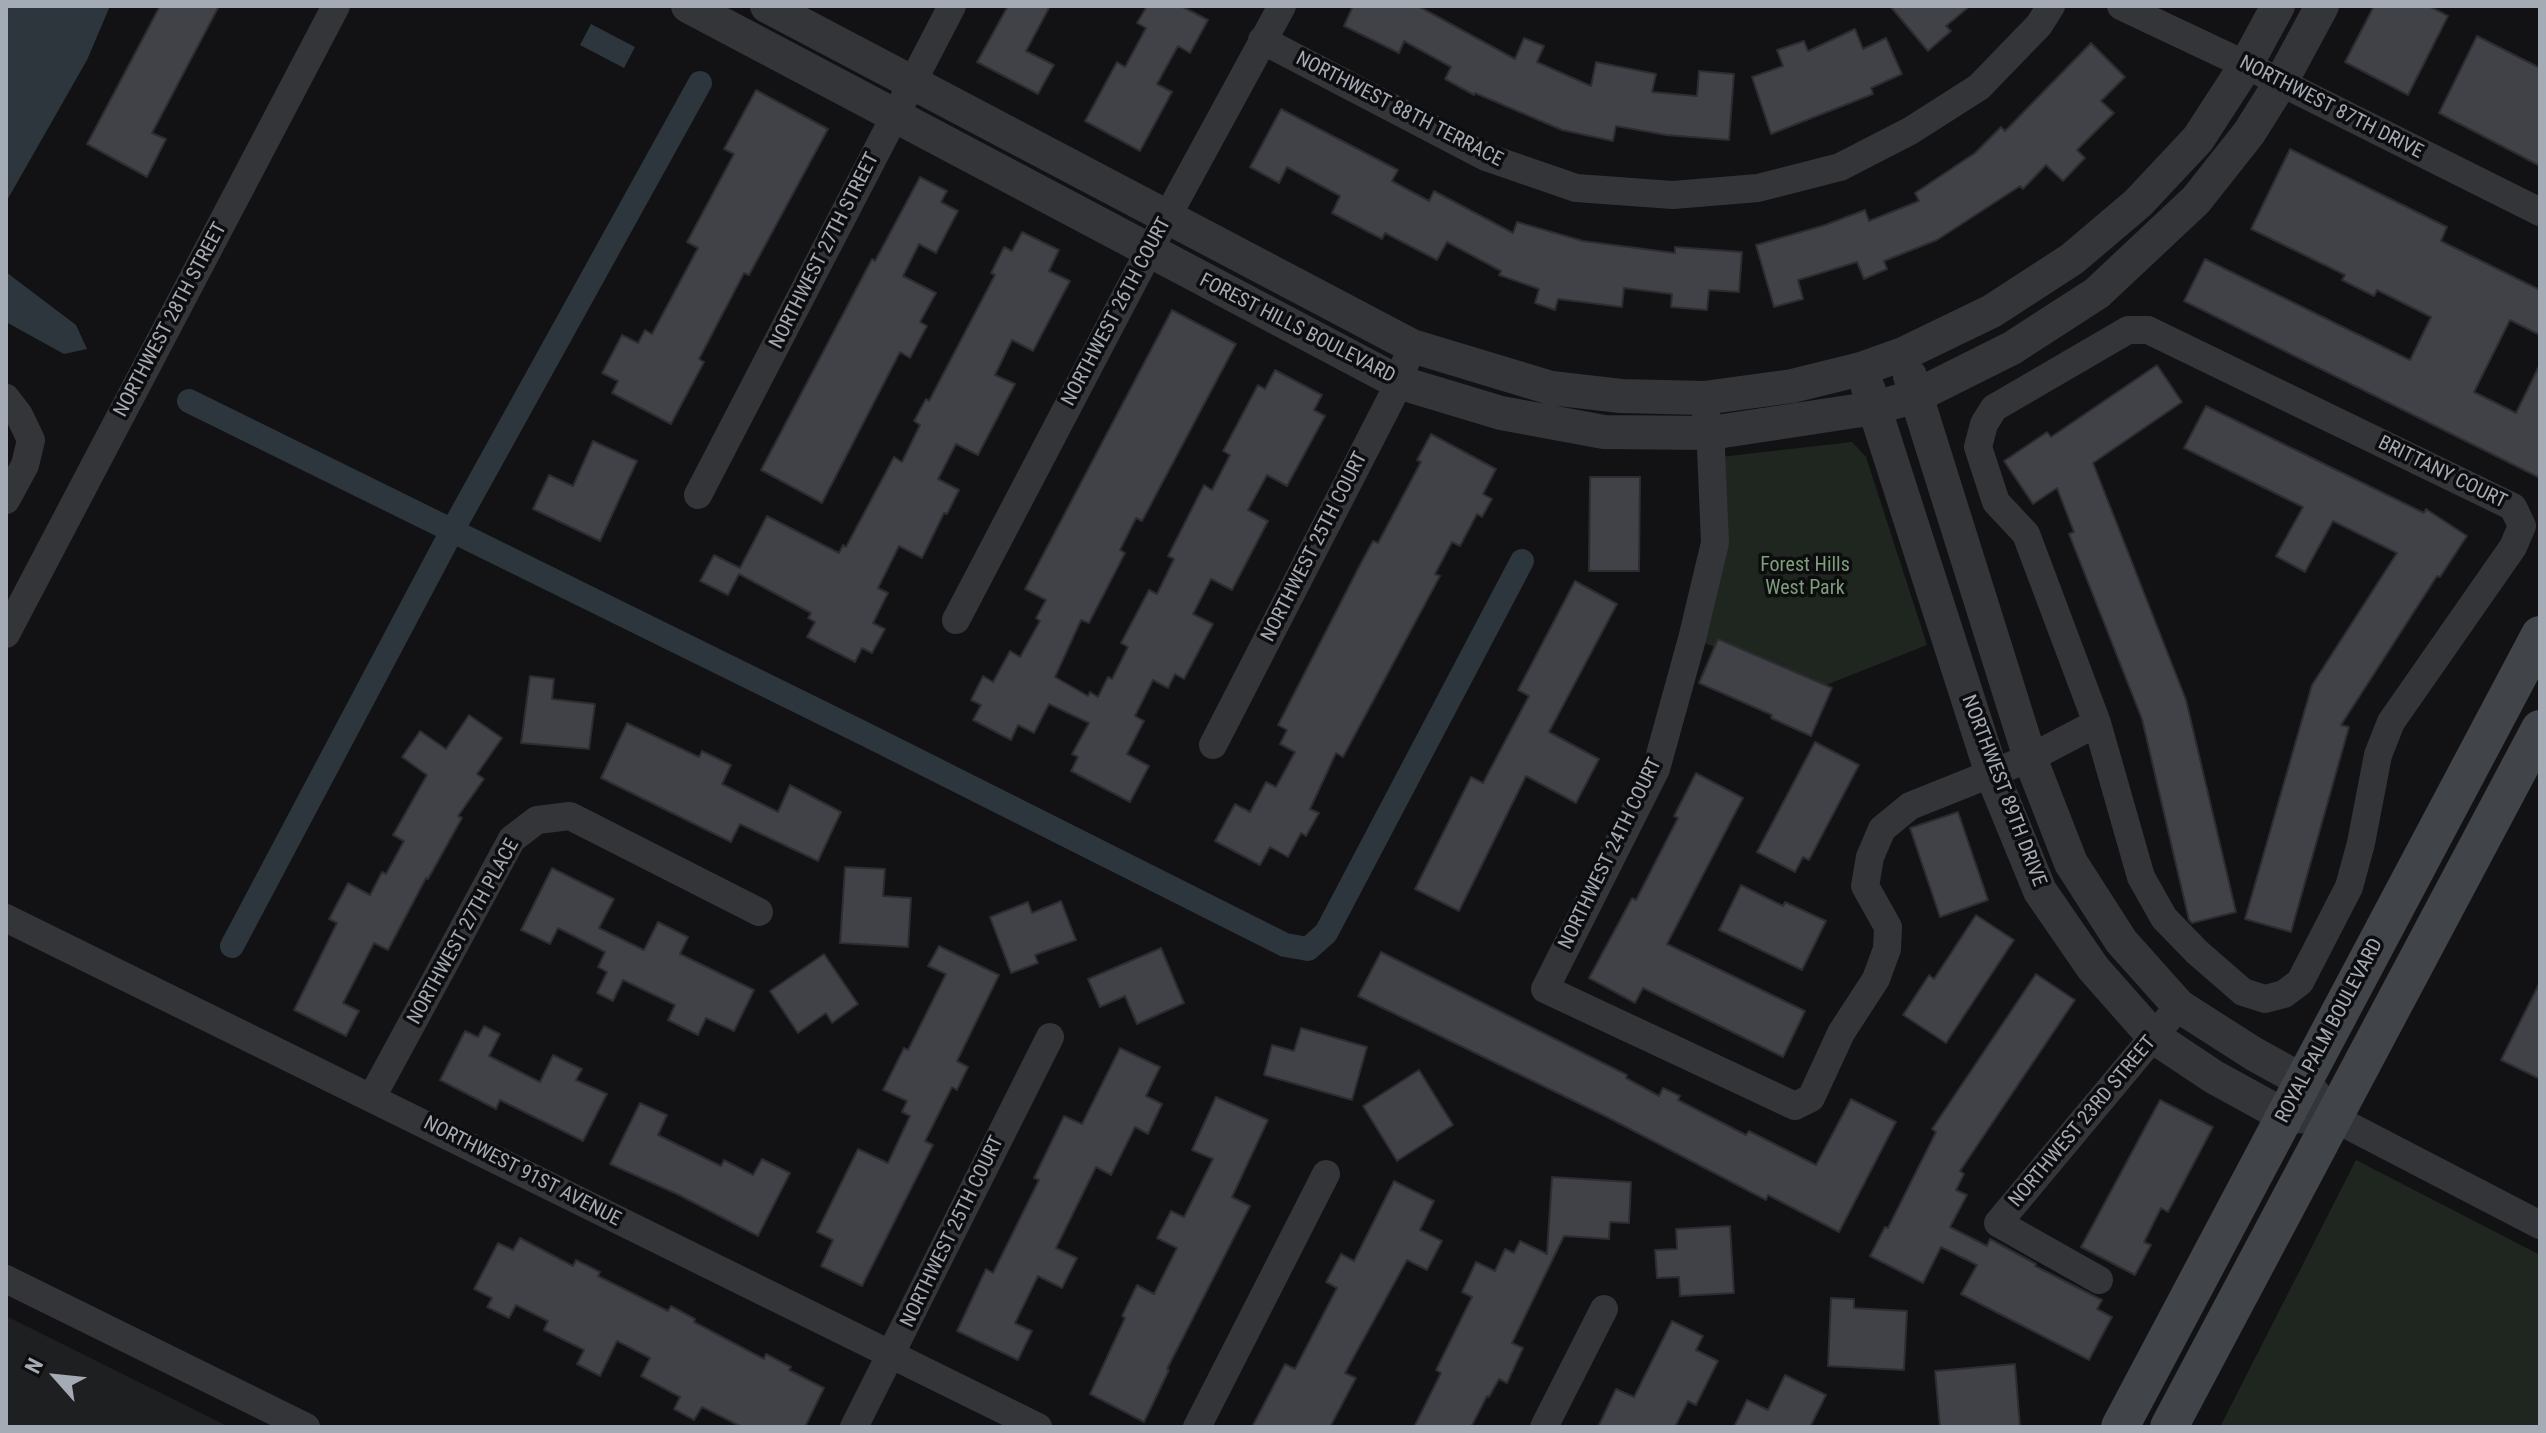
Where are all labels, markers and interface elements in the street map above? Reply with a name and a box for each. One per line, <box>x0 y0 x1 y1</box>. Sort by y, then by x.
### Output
street label: NORTHWEST 88TH TERRACE <box>1292 47 1506 173</box>
street label: NORTHWEST 87TH DRIVE <box>2235 51 2427 165</box>
street label: NORTHWEST 27TH STREET <box>765 149 885 353</box>
street label: NORTHWEST 26TH COURT <box>1057 214 1177 410</box>
street label: NORTHWEST 28TH STREET <box>110 219 232 421</box>
street label: FOREST HILLS BOULEVARD <box>1195 269 1399 389</box>
street label: BRITTANY COURT <box>2374 432 2510 514</box>
street label: NORTHWEST 25TH COURT <box>1257 448 1373 646</box>
park label: Forest Hills West Park <box>1760 554 1850 601</box>
street label: NORTHWEST 89TH DRIVE <box>1955 692 2051 890</box>
street label: NORTHWEST 24TH COURT <box>1554 755 1668 953</box>
street label: NORTHWEST 27TH PLACE <box>403 835 525 1029</box>
street label: ROYAL PALM BOULEVARD <box>2271 935 2389 1127</box>
street label: NORTHWEST 23RD STREET <box>2004 1032 2162 1212</box>
street label: NORTHWEST 91ST AVENUE <box>419 1112 625 1232</box>
street label: NORTHWEST 25TH COURT <box>896 1133 1010 1331</box>
north arrow <box>16 1337 96 1417</box>
text: N <box>20 1354 48 1378</box>

